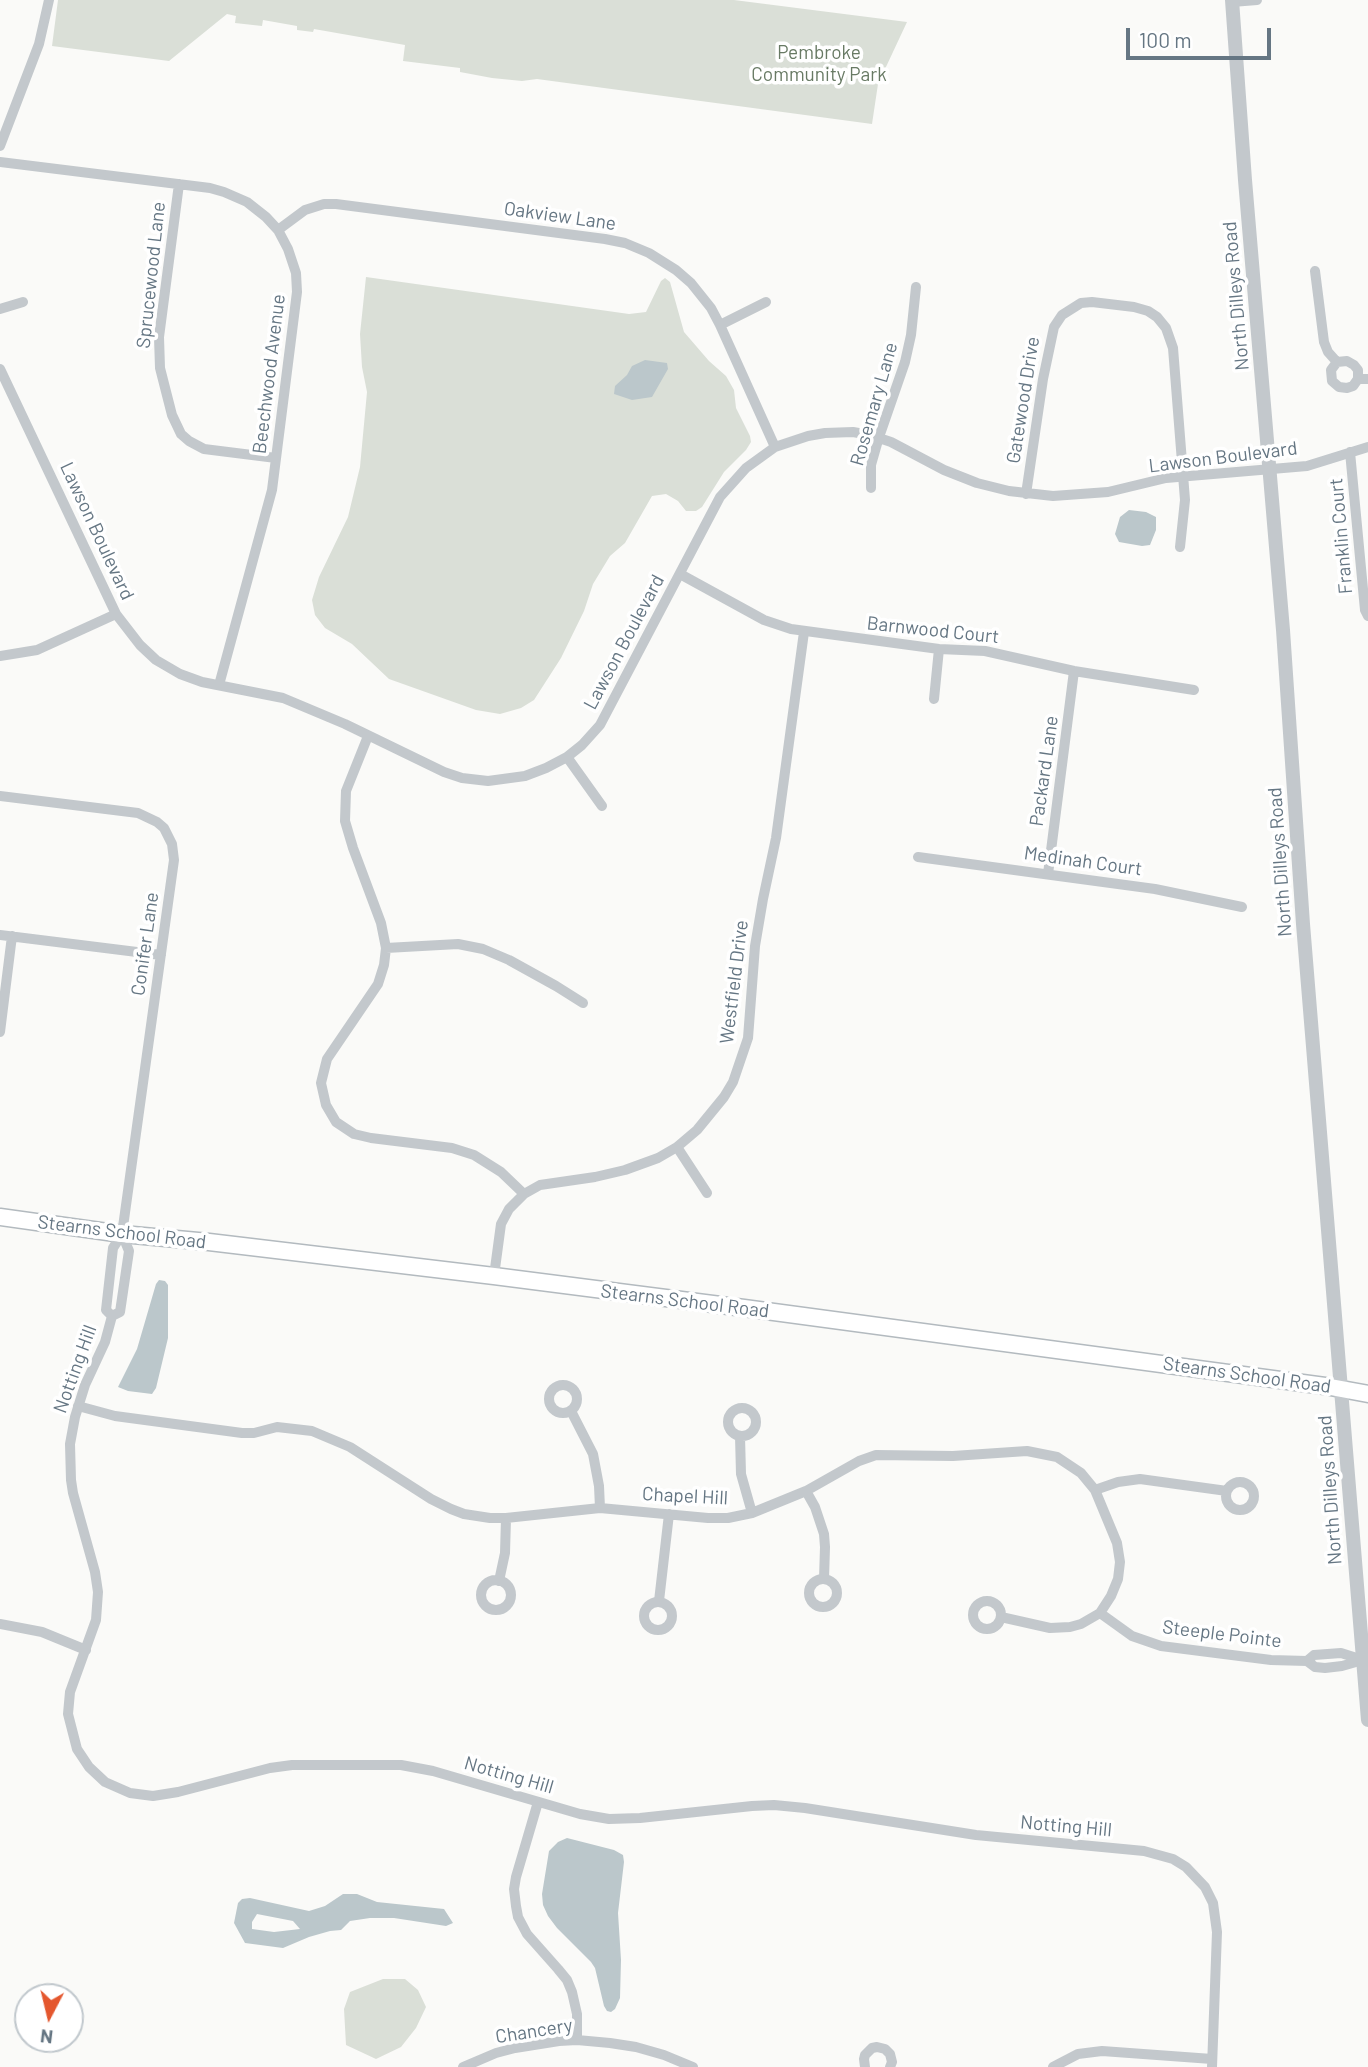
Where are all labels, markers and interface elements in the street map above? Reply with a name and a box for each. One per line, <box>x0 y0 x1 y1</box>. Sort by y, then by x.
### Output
scale bar <box>1130 14 1275 58</box>
text: 100 m <box>1139 27 1192 52</box>
park label: Pembroke Community Park <box>751 42 887 86</box>
street label: Oakview Lane <box>503 197 617 235</box>
street label: Sprucewood Lane <box>132 201 170 349</box>
street label: North Dilleys Road <box>1218 220 1254 372</box>
street label: Beechwood Avenue <box>248 293 290 455</box>
street label: Gatewood Drive <box>1002 335 1044 465</box>
street label: Rosemary Lane <box>845 340 903 468</box>
street label: Lawson Boulevard <box>1147 437 1299 477</box>
street label: Lawson Boulevard <box>55 458 139 604</box>
street label: Franklin Court <box>1325 477 1357 595</box>
street label: Lawson Boulevard <box>579 571 669 713</box>
street label: Barnwood Court <box>866 612 1000 648</box>
street label: Packard Lane <box>1025 714 1063 828</box>
street label: North Dilleys Road <box>1263 787 1297 937</box>
street label: Medinah Court <box>1022 841 1144 881</box>
street label: Conifer Lane <box>126 891 164 997</box>
street label: Westfield Drive <box>715 919 753 1045</box>
street label: Stearns School Road <box>36 1210 208 1254</box>
street label: Stearns School Road <box>599 1279 771 1323</box>
street label: Notting Hill <box>49 1322 101 1416</box>
street label: Stearns School Road <box>1161 1352 1333 1398</box>
street label: North Dilleys Road <box>1313 1415 1347 1565</box>
street label: Chapel Hill <box>641 1482 729 1510</box>
street label: Steeple Pointe <box>1161 1615 1283 1653</box>
street label: Notting Hill <box>462 1751 556 1799</box>
street label: Notting Hill <box>1019 1811 1113 1841</box>
north arrow <box>14 1983 84 2053</box>
street label: Chancery <box>494 2014 574 2048</box>
text: N <box>39 2025 54 2050</box>

